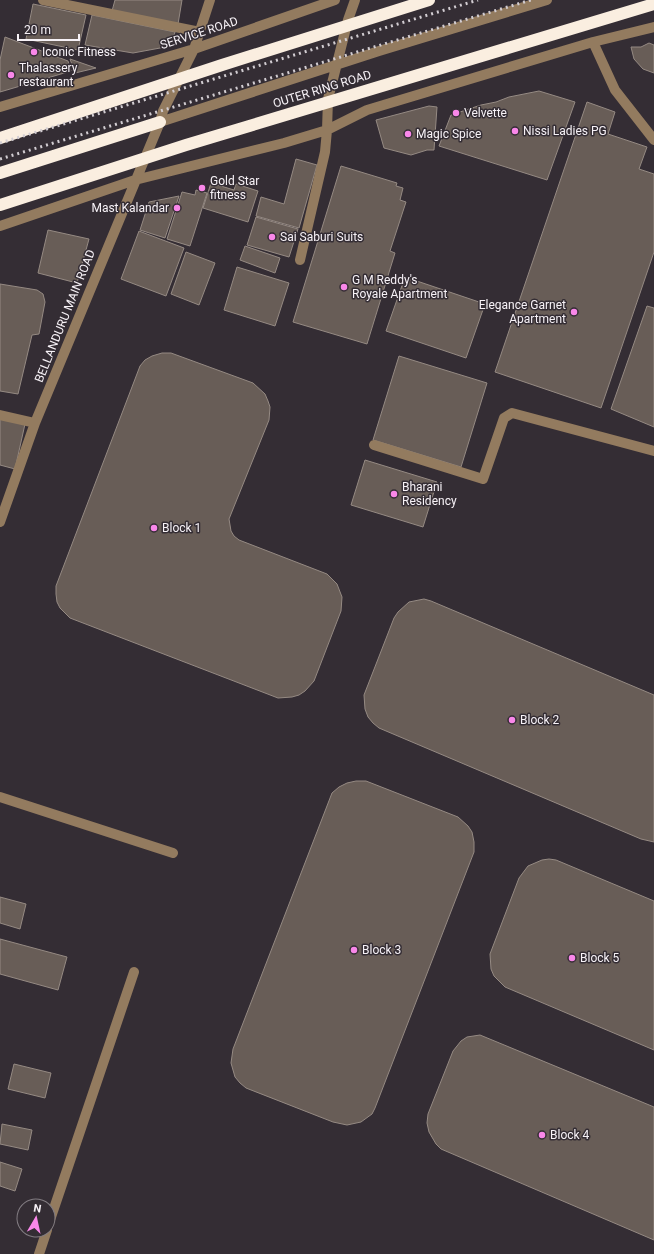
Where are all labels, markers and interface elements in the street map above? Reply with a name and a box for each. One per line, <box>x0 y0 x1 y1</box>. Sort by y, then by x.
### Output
street label: SERVICE ROAD <box>158 14 240 52</box>
scale bar <box>18 16 79 42</box>
text: 20 m <box>24 23 51 37</box>
place label: Iconic Fitness <box>42 45 116 59</box>
marker: Iconic Fitness <box>29 47 39 57</box>
place label: Thalassery restaurant <box>19 61 78 89</box>
street label: OUTER RING ROAD <box>271 67 373 111</box>
marker: Thalassery restaurant <box>6 70 16 80</box>
place label: Velvette <box>464 106 507 120</box>
marker: Velvette <box>451 108 461 118</box>
place label: Nissi Ladies PG <box>523 124 607 138</box>
marker: Nissi Ladies PG <box>510 126 520 136</box>
place label: Magic Spice <box>416 127 481 141</box>
marker: Magic Spice <box>403 129 413 139</box>
place label: Gold Star fitness <box>210 174 259 202</box>
marker: Gold Star fitness <box>197 183 207 193</box>
place label: Mast Kalandar <box>91 201 169 215</box>
marker: Mast Kalandar <box>172 203 182 213</box>
place label: Sai Saburi Suits <box>280 230 363 244</box>
marker: Sai Saburi Suits <box>267 232 277 242</box>
street label: BELLANDURU MAIN ROAD <box>32 247 98 384</box>
place label: G M Reddy's Royale Apartment <box>352 273 447 301</box>
marker: G M Reddy's Royale Apartment <box>339 282 349 292</box>
place label: Elegance Garnet Apartment <box>479 298 566 326</box>
marker: Elegance Garnet Apartment <box>569 307 579 317</box>
place label: Bharani Residency <box>402 480 457 508</box>
marker: Bharani Residency <box>389 489 399 499</box>
place label: Block 1 <box>162 521 201 535</box>
marker: Block 1 <box>149 523 159 533</box>
place label: Block 2 <box>520 713 560 727</box>
marker: Block 2 <box>507 715 517 725</box>
place label: Block 3 <box>362 943 401 957</box>
marker: Block 3 <box>349 945 359 955</box>
place label: Block 5 <box>580 951 620 965</box>
marker: Block 5 <box>567 953 577 963</box>
place label: Block 4 <box>550 1128 590 1142</box>
marker: Block 4 <box>537 1130 547 1140</box>
north arrow <box>16 1198 56 1238</box>
text: N <box>33 1202 43 1216</box>

